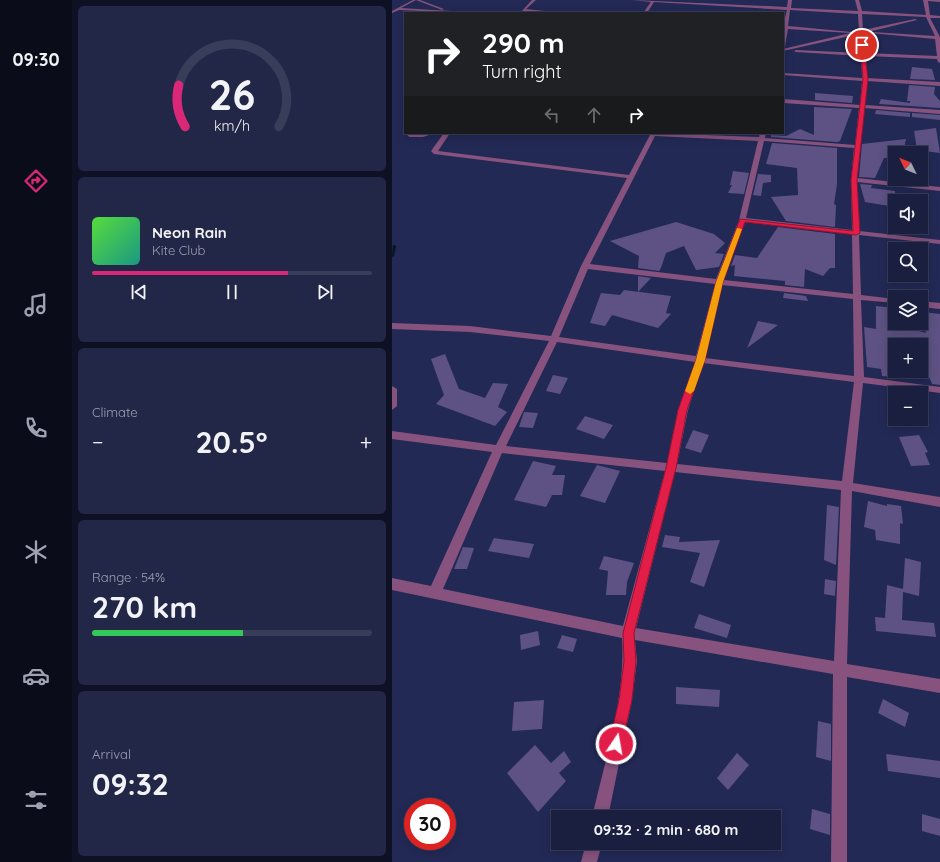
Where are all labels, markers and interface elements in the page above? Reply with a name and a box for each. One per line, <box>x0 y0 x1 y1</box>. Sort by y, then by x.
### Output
text: 290 m <box>482 25 565 60</box>
icon: right <box>416 28 468 80</box>
pin <box>845 28 879 62</box>
icon: arrive <box>851 34 873 56</box>
text: 09:30 <box>13 48 59 71</box>
text: Turn right <box>482 60 562 83</box>
text: 26 <box>209 67 255 119</box>
icon: left <box>541 104 563 126</box>
icon: ahead <box>583 104 605 126</box>
icon: right <box>625 104 647 126</box>
text: km/h <box>214 116 250 134</box>
north arrow <box>888 146 928 186</box>
map controls <box>888 146 928 426</box>
icon: directions <box>22 167 50 195</box>
button: sound <box>888 194 928 234</box>
text: Neon Rain <box>152 223 227 242</box>
text: Kite Club <box>152 242 205 258</box>
button: search <box>888 242 928 282</box>
icon: previous <box>128 281 150 303</box>
icon: pause <box>221 281 243 303</box>
icon: next <box>314 281 336 303</box>
button: layers <box>888 290 928 330</box>
icon: music <box>22 291 50 319</box>
button: + <box>888 338 928 378</box>
button: − <box>888 386 928 426</box>
text: Climate <box>92 404 138 420</box>
icon: phone <box>22 414 50 442</box>
text: 20.5° <box>196 423 268 461</box>
text: − <box>92 428 103 456</box>
text: + <box>360 428 372 456</box>
icon: climate <box>22 538 50 566</box>
text: Range · 54% <box>92 569 165 585</box>
text: 270 km <box>92 588 197 626</box>
icon: car <box>22 662 50 690</box>
position arrow <box>595 723 637 765</box>
text: Arrival <box>92 746 131 762</box>
text: 09:32 <box>92 765 169 803</box>
icon: filters <box>22 786 50 814</box>
speed limit sign: 30 <box>404 798 456 850</box>
text: 09:32 · 2 min · 680 m <box>594 820 738 839</box>

